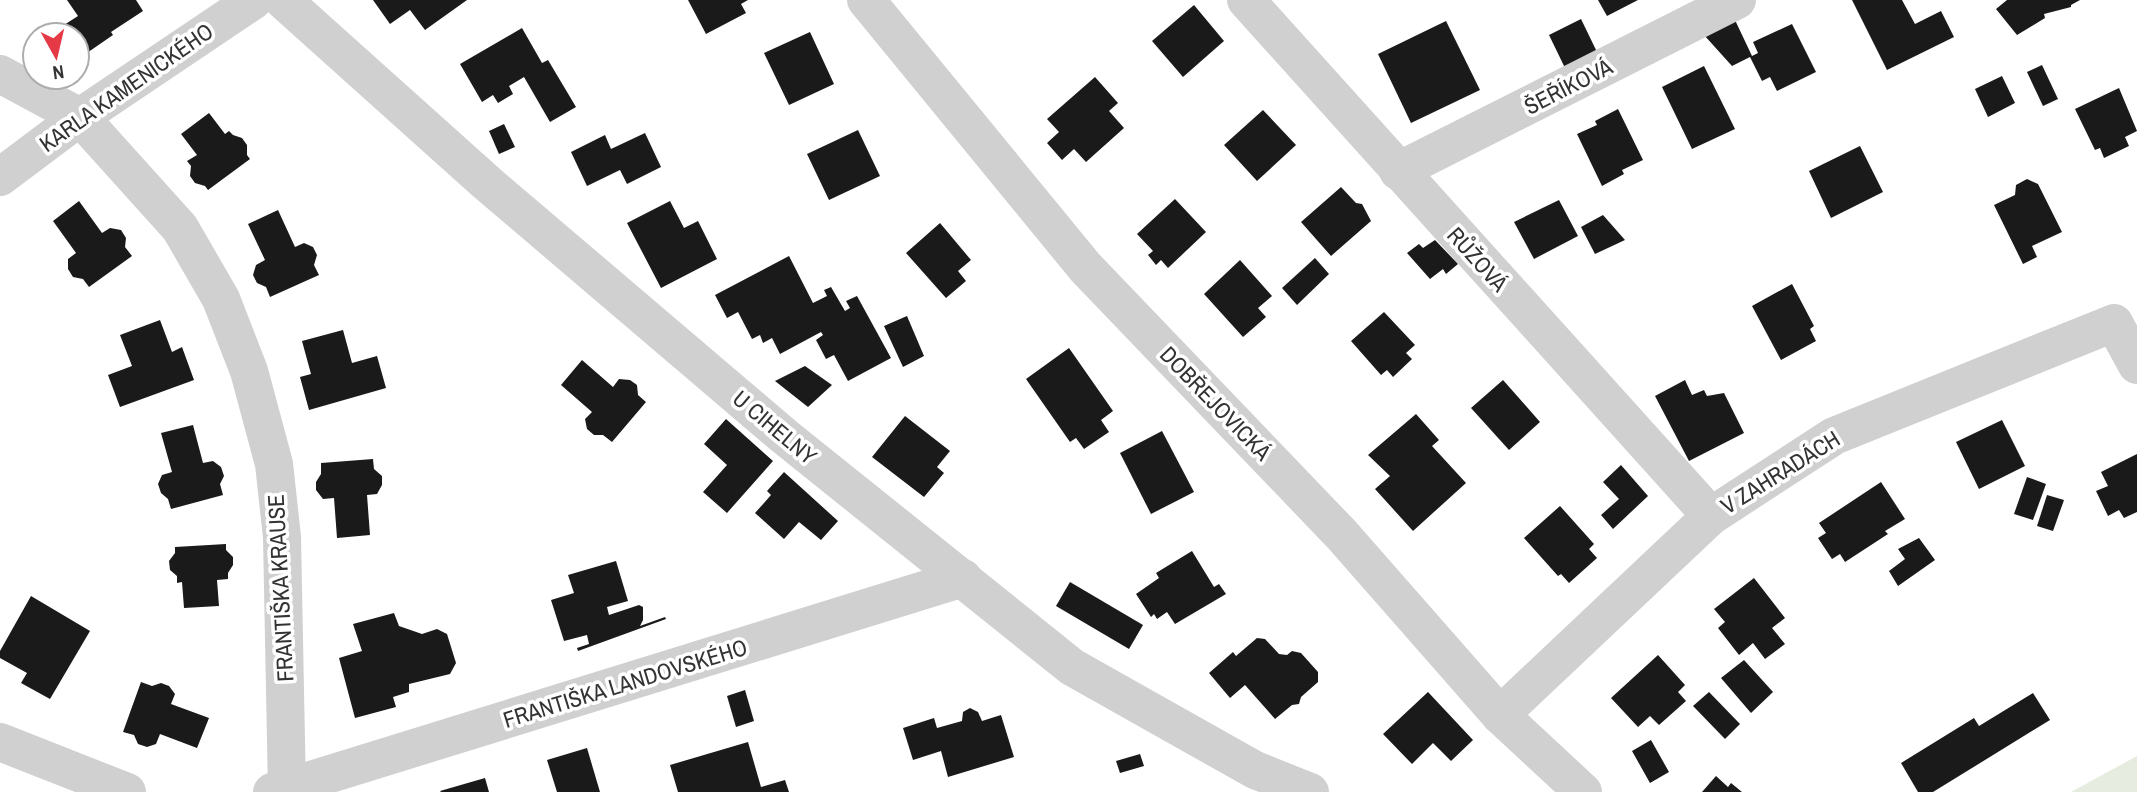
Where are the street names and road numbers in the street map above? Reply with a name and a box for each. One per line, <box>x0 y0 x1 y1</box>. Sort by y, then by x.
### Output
street label: KARLA KAMENICKÉHO <box>34 16 218 158</box>
street label: ŠEŘÍKOVÁ <box>1519 50 1618 121</box>
street label: RŮŽOVÁ <box>1441 220 1516 298</box>
street label: DOBŘEJOVICKÁ <box>1154 339 1279 467</box>
street label: U CIHELNY <box>727 383 824 471</box>
street label: V ZAHRADÁCH <box>1714 423 1846 521</box>
street label: FRANTIŠKA KRAUSE <box>260 494 300 682</box>
street label: FRANTIŠKA LANDOVSKÉHO <box>499 631 751 735</box>

